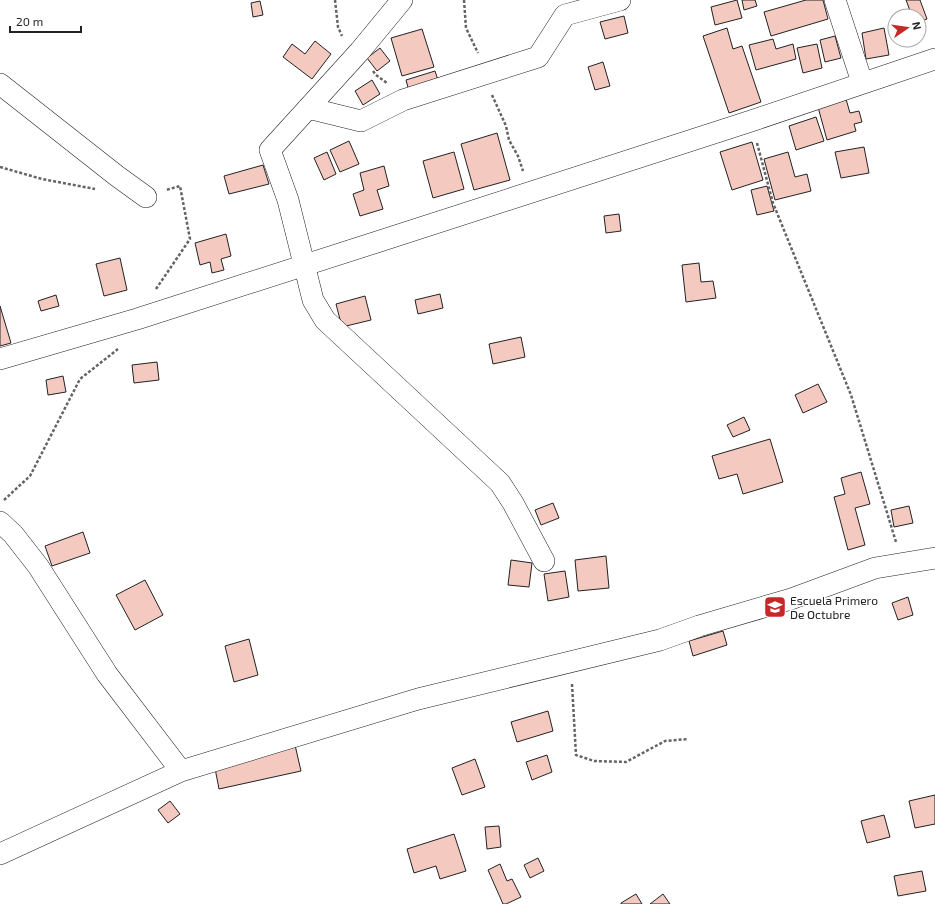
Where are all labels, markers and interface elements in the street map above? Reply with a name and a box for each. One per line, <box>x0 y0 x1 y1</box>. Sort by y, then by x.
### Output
scale bar <box>10 8 81 34</box>
north arrow <box>887 8 927 48</box>
text: 20 m <box>16 14 43 28</box>
text: N <box>910 20 924 31</box>
place label: Escuela Primero De Octubre <box>790 593 878 621</box>
school or university icon: Escuela Primero De Octubre <box>762 594 788 620</box>

